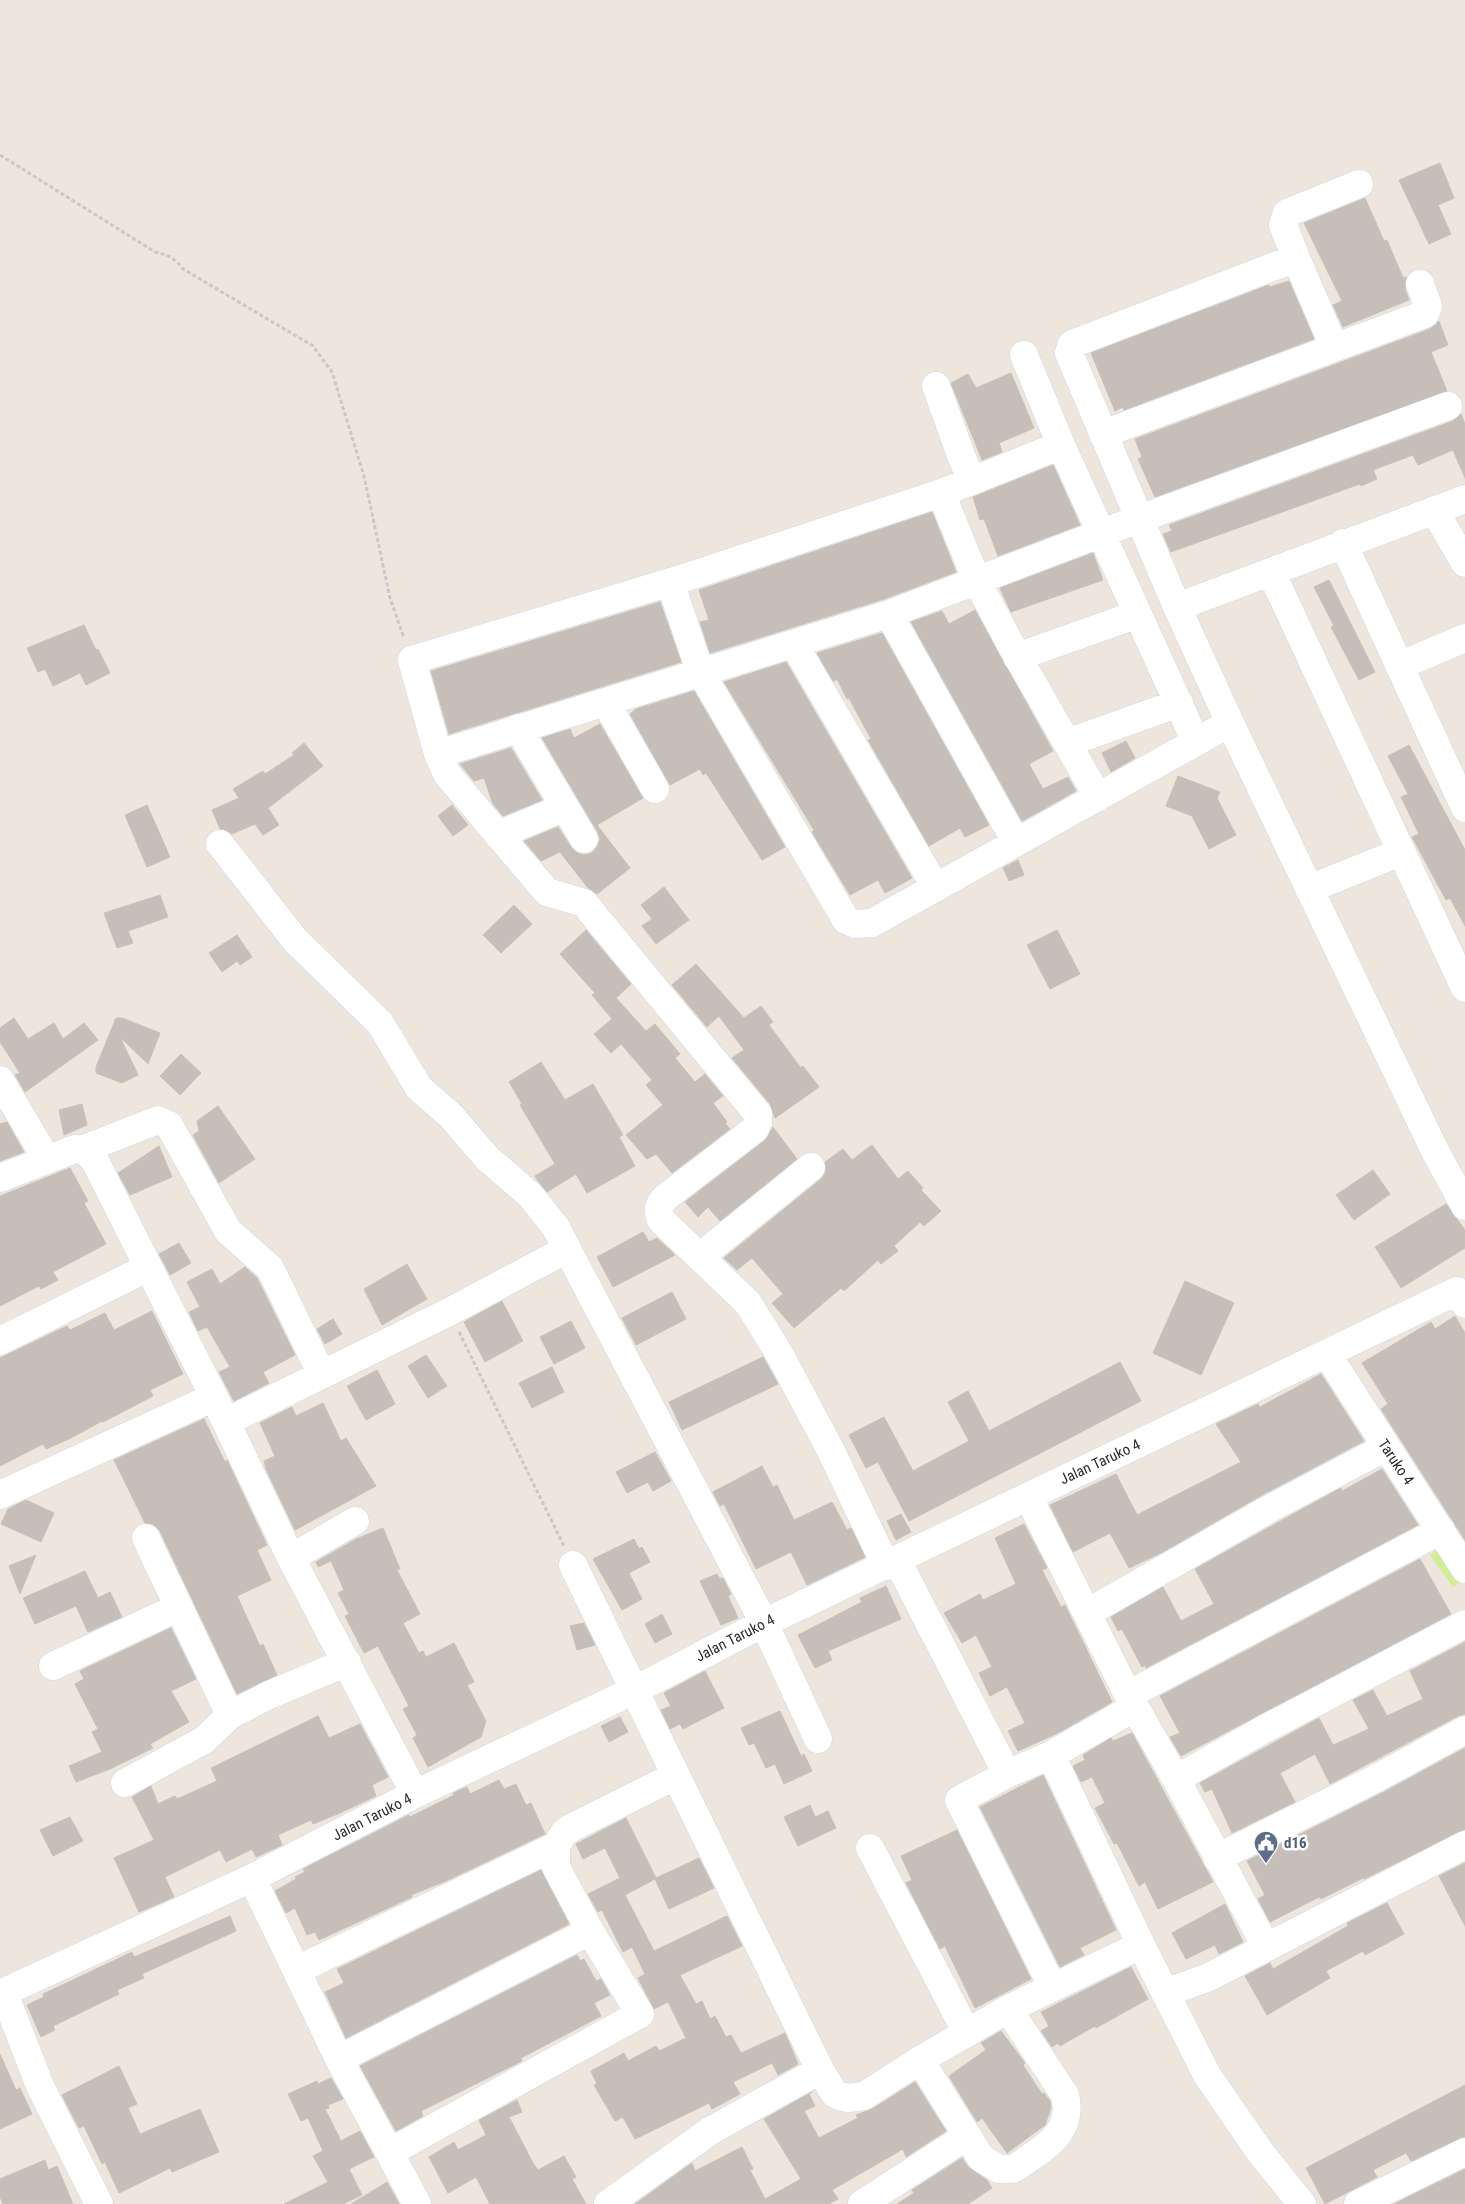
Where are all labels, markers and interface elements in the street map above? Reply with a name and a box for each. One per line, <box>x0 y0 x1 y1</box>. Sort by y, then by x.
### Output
street label: Jalan Taruko 4 <box>1057 1436 1143 1488</box>
street label: Taruko 4 <box>1374 1436 1418 1488</box>
street label: Jalan Taruko 4 <box>692 1610 778 1666</box>
street label: Jalan Taruko 4 <box>329 1789 415 1845</box>
public building icon: d16 <box>1253 1830 1279 1864</box>
place label: d16 <box>1284 1834 1307 1852</box>

